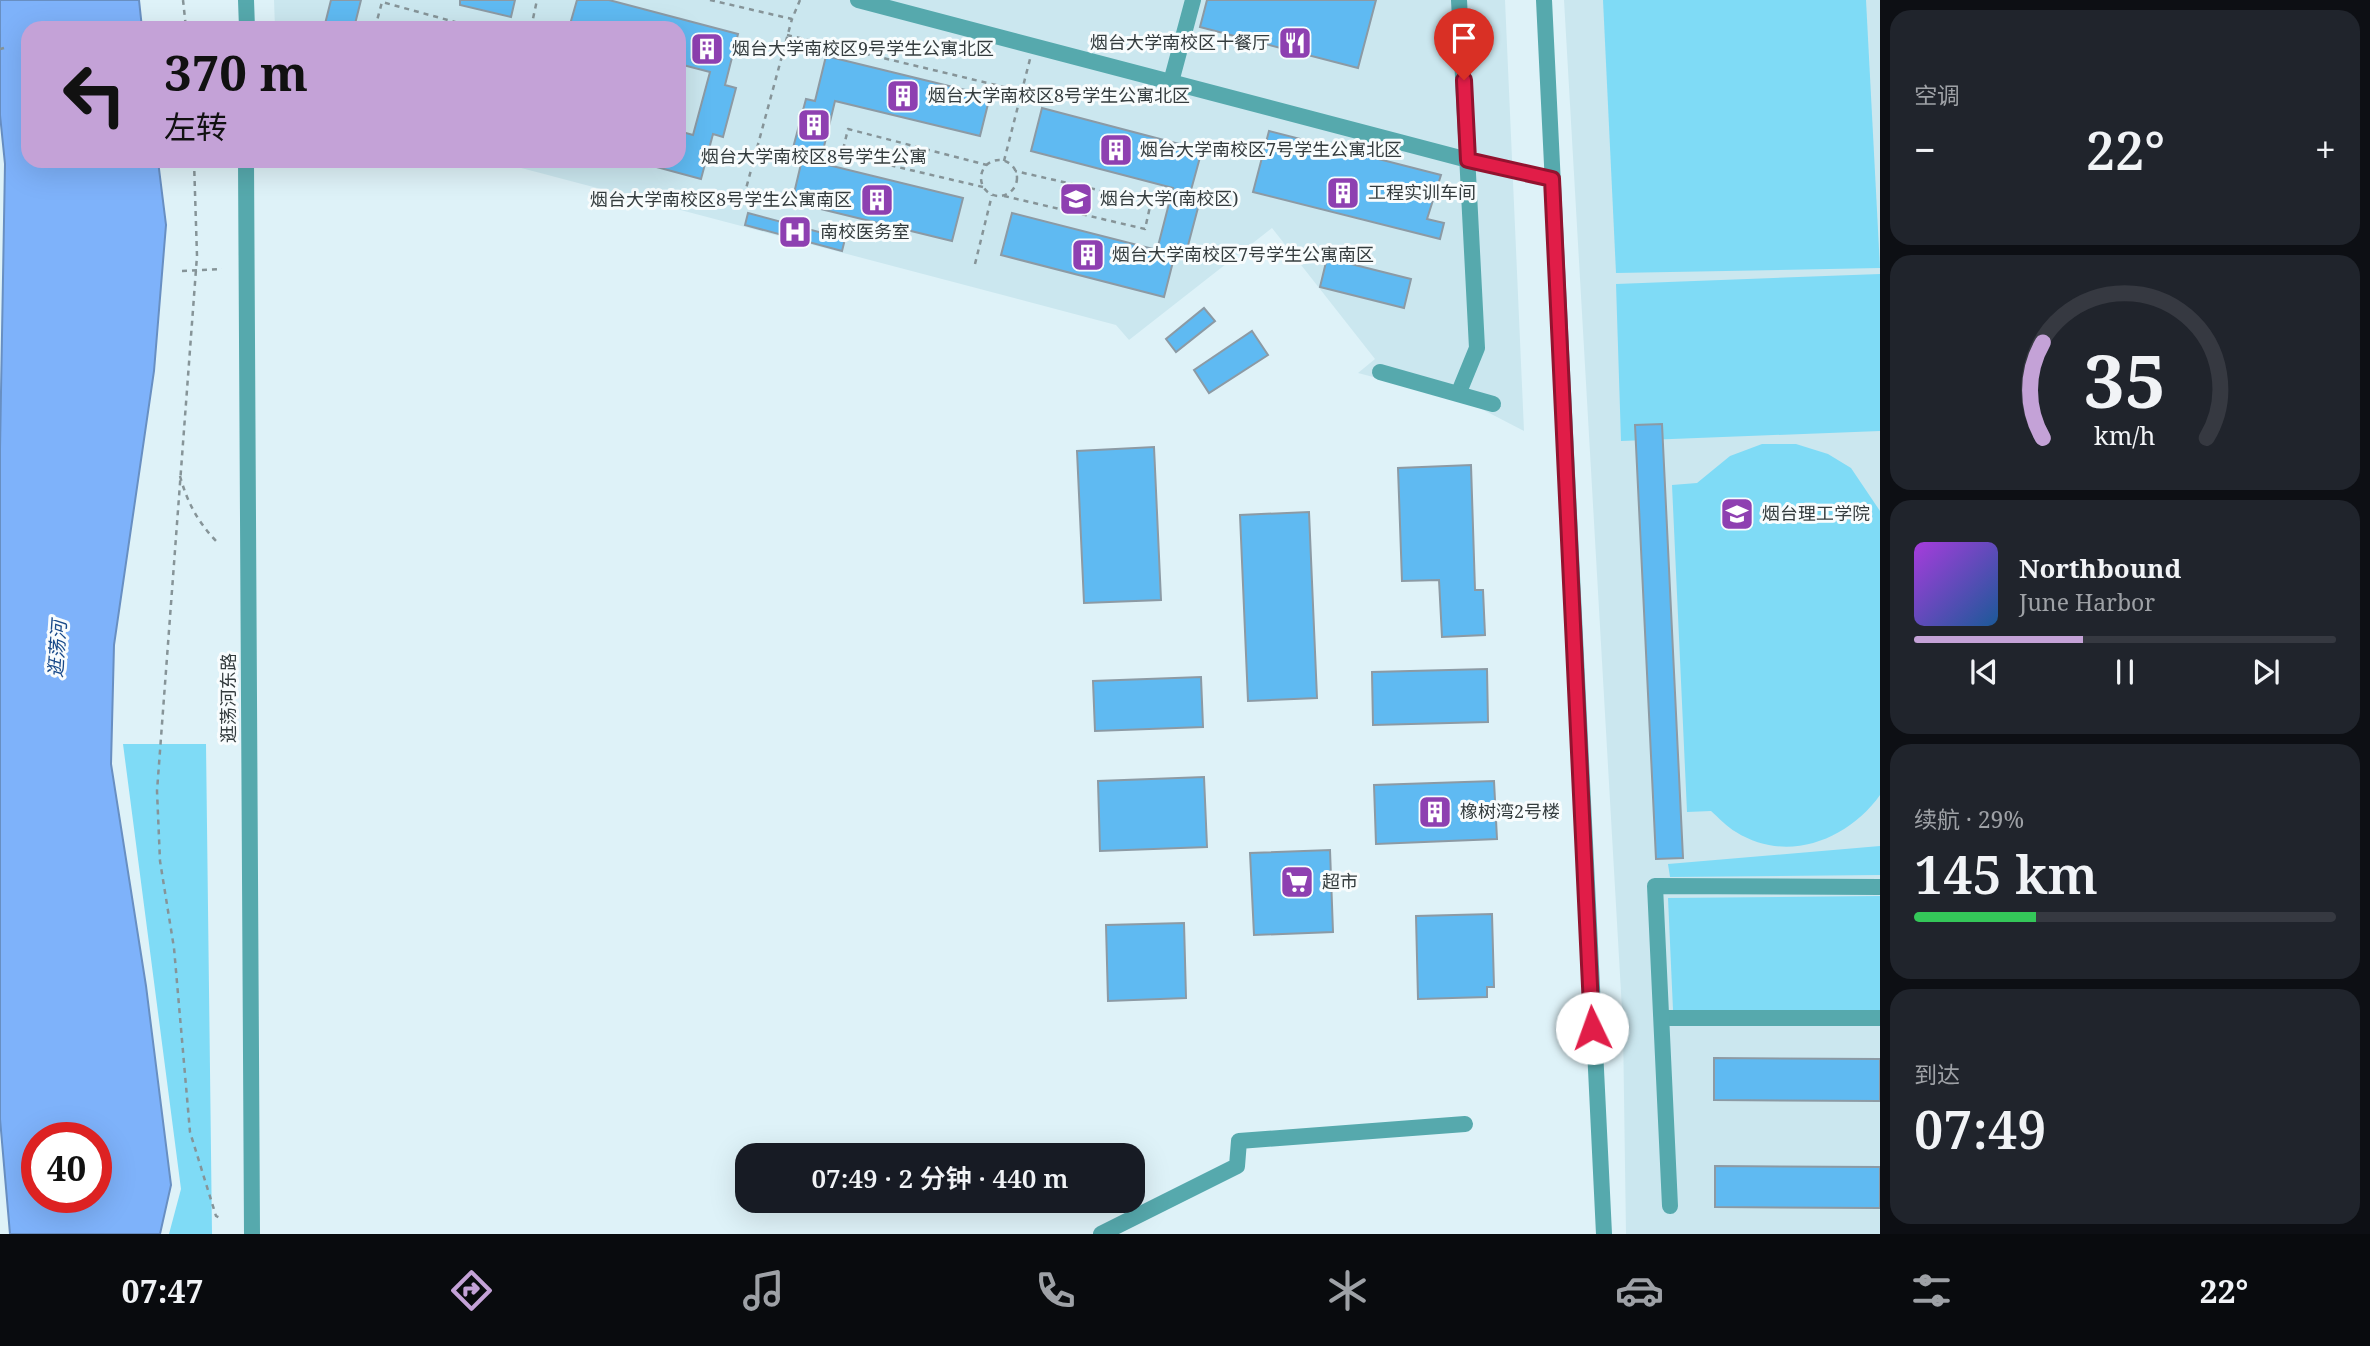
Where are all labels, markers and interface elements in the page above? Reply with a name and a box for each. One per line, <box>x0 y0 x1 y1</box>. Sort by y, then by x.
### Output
pin <box>1434 8 1494 80</box>
icon: arrive <box>1445 19 1483 57</box>
restaurant icon: 烟台大学南校区十餐厅 <box>1276 24 1314 62</box>
building icon: 烟台大学南校区9号学生公寓北区 <box>688 30 726 68</box>
place label: 烟台大学南校区十餐厅 <box>1090 30 1270 54</box>
place label: 烟台大学南校区9号学生公寓北区 <box>732 36 994 60</box>
text: 370 m <box>164 39 308 105</box>
icon: left <box>49 49 140 140</box>
building icon: 烟台大学南校区8号学生公寓北区 <box>884 77 922 115</box>
text: 空调 <box>1914 79 1960 111</box>
place label: 烟台大学南校区8号学生公寓北区 <box>928 83 1190 107</box>
text: 左转 <box>164 105 228 148</box>
building icon: 烟台大学南校区8号学生公寓 <box>795 106 833 144</box>
text: 22° <box>2086 114 2165 185</box>
text: − <box>1914 123 1936 175</box>
text: + <box>2315 123 2336 175</box>
building icon: 烟台大学南校区7号学生公寓北区 <box>1097 131 1135 169</box>
place label: 烟台大学南校区7号学生公寓北区 <box>1140 137 1402 161</box>
place label: 烟台大学南校区8号学生公寓 <box>701 144 927 168</box>
building icon: 工程实训车间 <box>1324 174 1362 212</box>
school or university icon: 烟台大学(南校区) <box>1057 180 1095 218</box>
place label: 工程实训车间 <box>1368 180 1476 204</box>
building icon: 烟台大学南校区8号学生公寓南区 <box>858 181 896 219</box>
place label: 烟台大学(南校区) <box>1100 186 1238 210</box>
place label: 烟台大学南校区8号学生公寓南区 <box>590 187 852 211</box>
hospital icon: 南校医务室 <box>776 213 814 251</box>
place label: 南校医务室 <box>820 219 910 243</box>
building icon: 烟台大学南校区7号学生公寓南区 <box>1069 236 1107 274</box>
place label: 烟台大学南校区7号学生公寓南区 <box>1112 242 1374 266</box>
text: 35 <box>2084 331 2166 430</box>
text: km/h <box>2094 418 2156 452</box>
school or university icon: 烟台理工学院 <box>1718 495 1756 533</box>
place label: 烟台理工学院 <box>1762 501 1870 525</box>
text: Northbound <box>2019 550 2181 586</box>
text: June Harbor <box>2019 586 2155 618</box>
water label: 逛荡河 <box>42 616 72 678</box>
street label: 逛荡河东路 <box>216 653 240 743</box>
icon: previous <box>1965 653 2003 691</box>
icon: pause <box>2106 653 2144 691</box>
icon: next <box>2247 653 2285 691</box>
building icon: 橡树湾2号楼 <box>1416 793 1454 831</box>
place label: 橡树湾2号楼 <box>1460 799 1560 823</box>
text: 续航 · 29% <box>1914 803 2024 835</box>
text: 145 km <box>1914 838 2098 909</box>
supermarket icon: 超市 <box>1278 863 1316 901</box>
place label: 超市 <box>1322 869 1358 893</box>
position arrow <box>1555 991 1629 1065</box>
text: 到达 <box>1914 1058 1960 1090</box>
text: 07:49 <box>1914 1093 2047 1164</box>
speed limit sign: 40 <box>21 1122 112 1213</box>
text: 07:49 · 2 分钟 · 440 m <box>811 1160 1069 1196</box>
icon: directions <box>447 1266 496 1315</box>
icon: music <box>739 1266 788 1315</box>
icon: phone <box>1031 1266 1080 1315</box>
icon: climate <box>1323 1266 1372 1315</box>
icon: car <box>1615 1266 1664 1315</box>
icon: filters <box>1907 1266 1956 1315</box>
text: 07:47 <box>122 1269 204 1312</box>
text: 22° <box>2199 1269 2248 1312</box>

